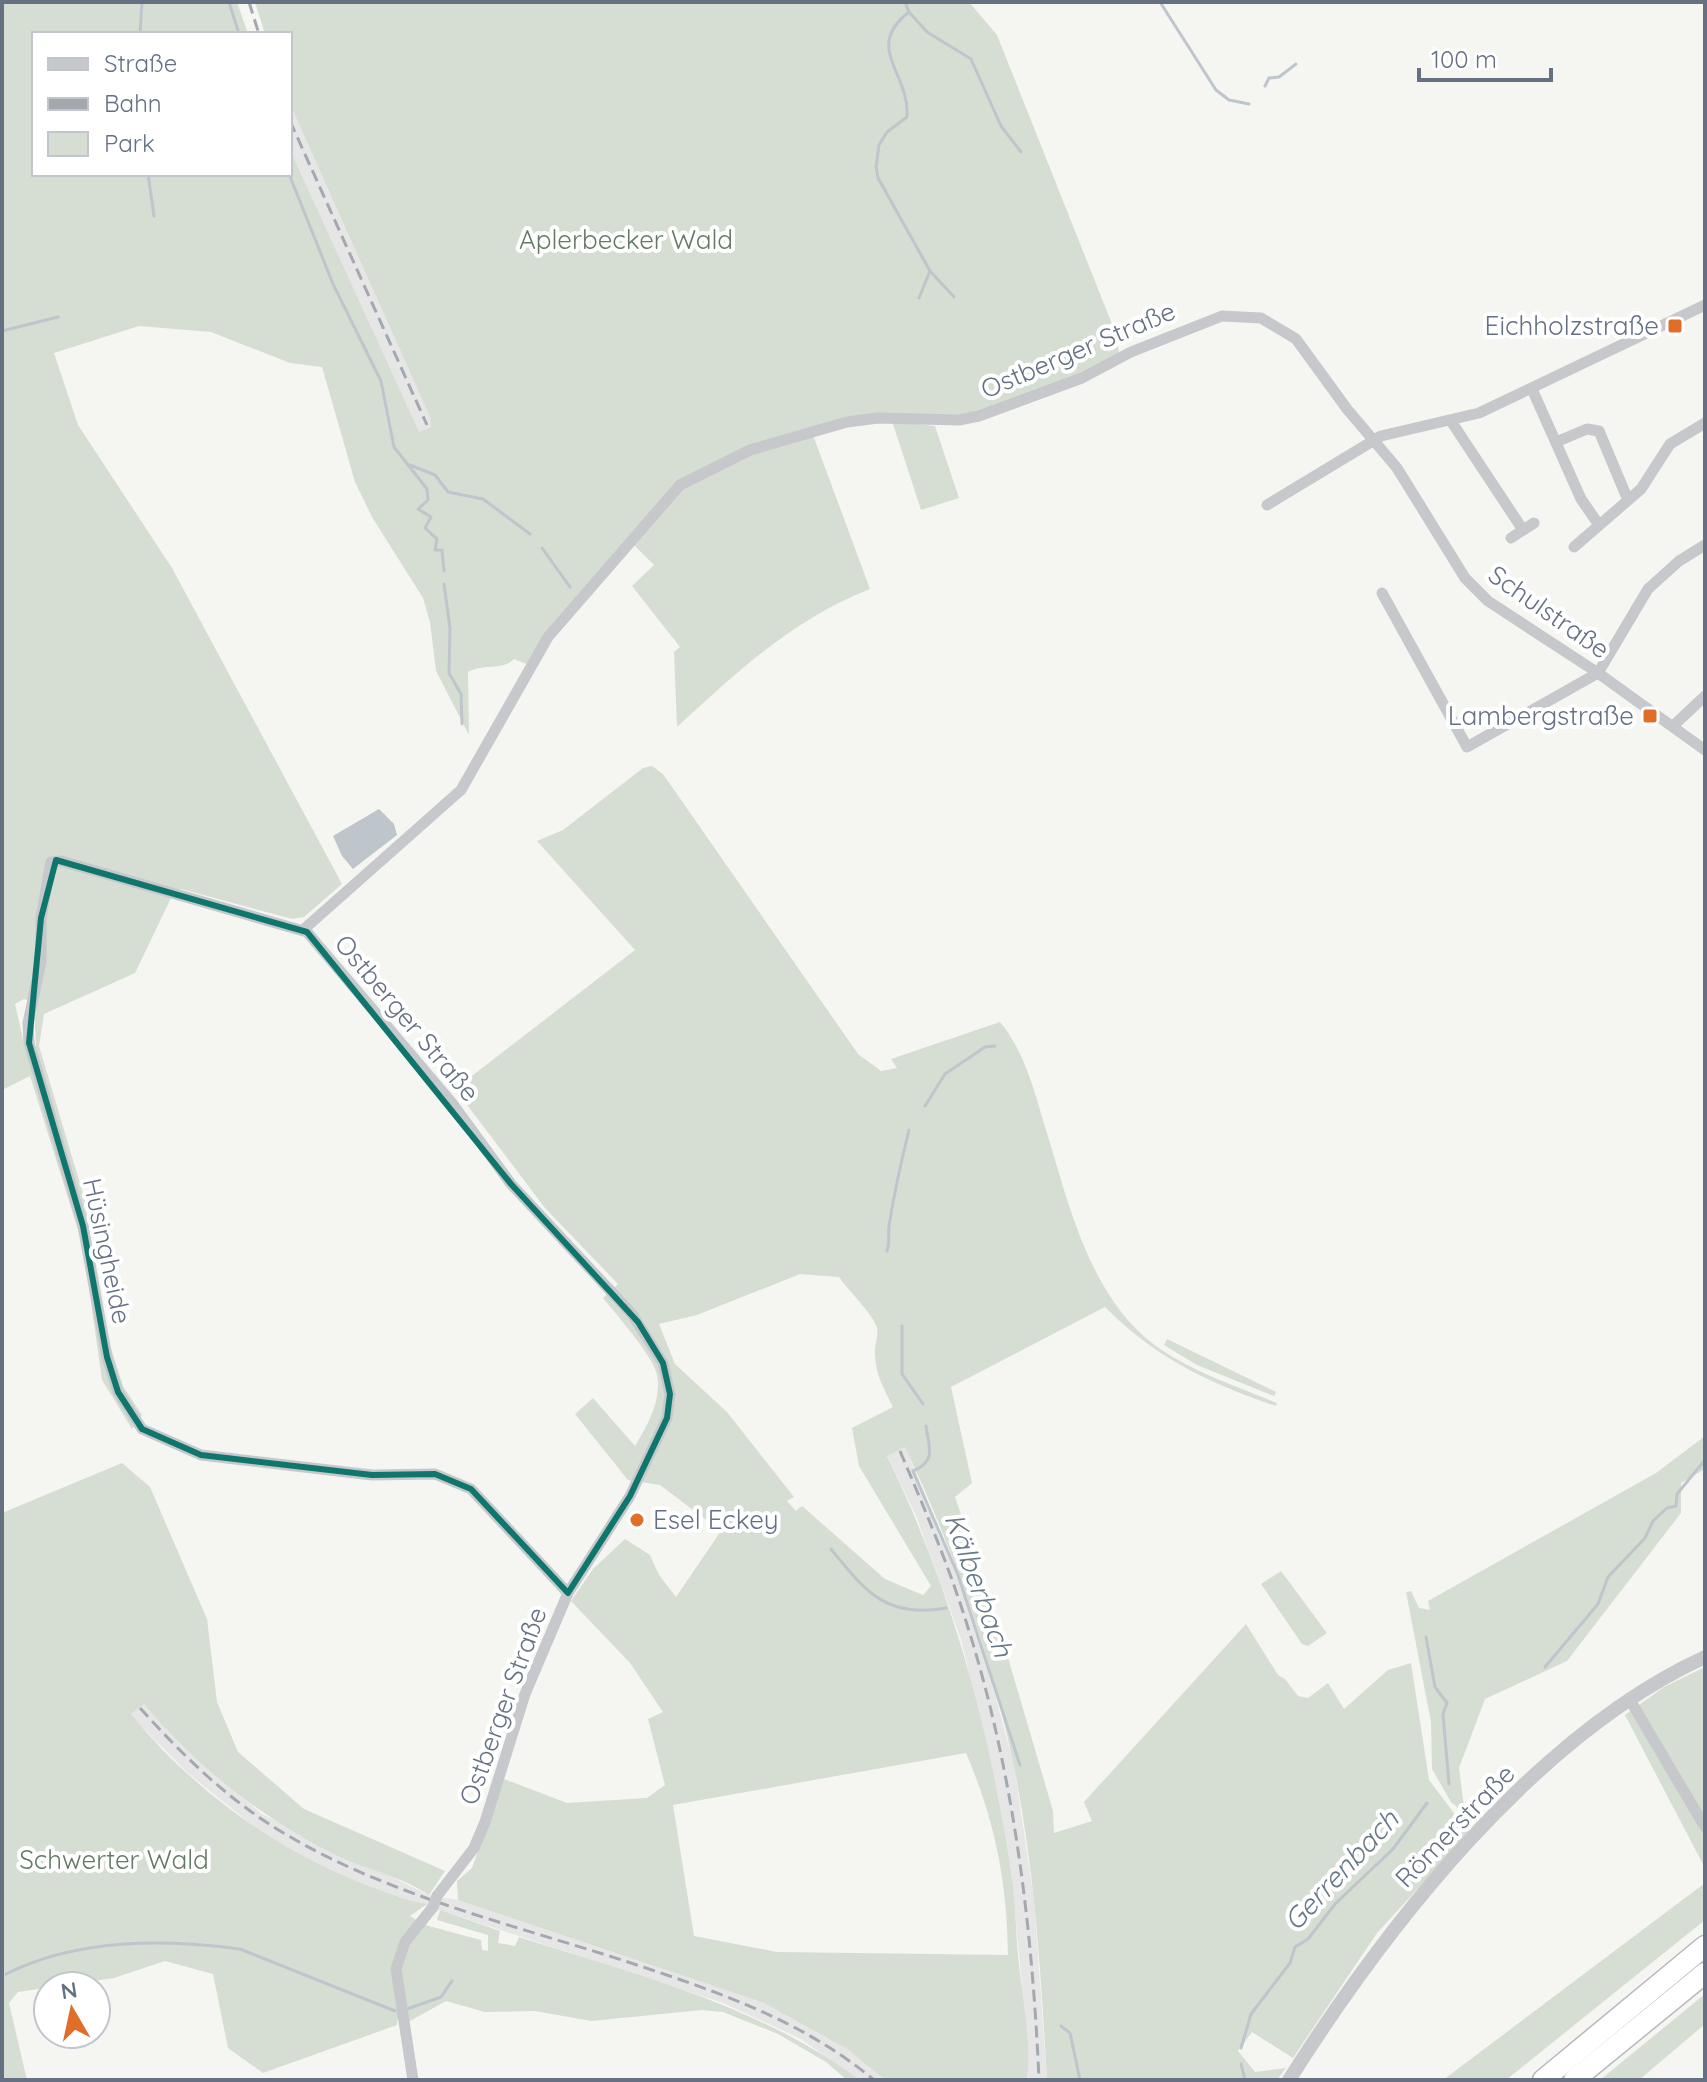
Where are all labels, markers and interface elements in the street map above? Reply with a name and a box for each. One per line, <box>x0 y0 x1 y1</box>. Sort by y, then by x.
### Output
legend <box>32 32 292 176</box>
scale bar <box>1419 32 1551 82</box>
text: 100 m <box>1431 44 1497 74</box>
text: Straße <box>104 48 177 78</box>
text: Bahn <box>104 88 162 118</box>
text: Park <box>104 128 155 158</box>
park label: Aplerbecker Wald <box>519 223 733 256</box>
street label: Ostberger Straße <box>976 294 1180 405</box>
place label: Eichholzstraße <box>1485 309 1659 342</box>
marker: Eichholzstraße <box>1666 317 1684 335</box>
street label: Schulstraße <box>1482 558 1616 665</box>
place label: Lambergstraße <box>1448 699 1634 732</box>
marker: Lambergstraße <box>1641 707 1659 725</box>
street label: Ostberger Straße <box>328 927 487 1108</box>
street label: Hüsingheide <box>76 1175 139 1327</box>
place label: Esel Eckey <box>653 1503 779 1536</box>
water label: Kälberbach <box>937 1508 1022 1662</box>
marker: Esel Eckey <box>628 1511 646 1529</box>
street label: Ostberger Straße <box>451 1603 554 1809</box>
street label: Römerstraße <box>1388 1757 1522 1894</box>
water label: Gerrenbach <box>1276 1801 1406 1937</box>
park label: Schwerter Wald <box>19 1843 209 1876</box>
north arrow <box>32 1970 112 2050</box>
text: N <box>59 1975 79 2005</box>

